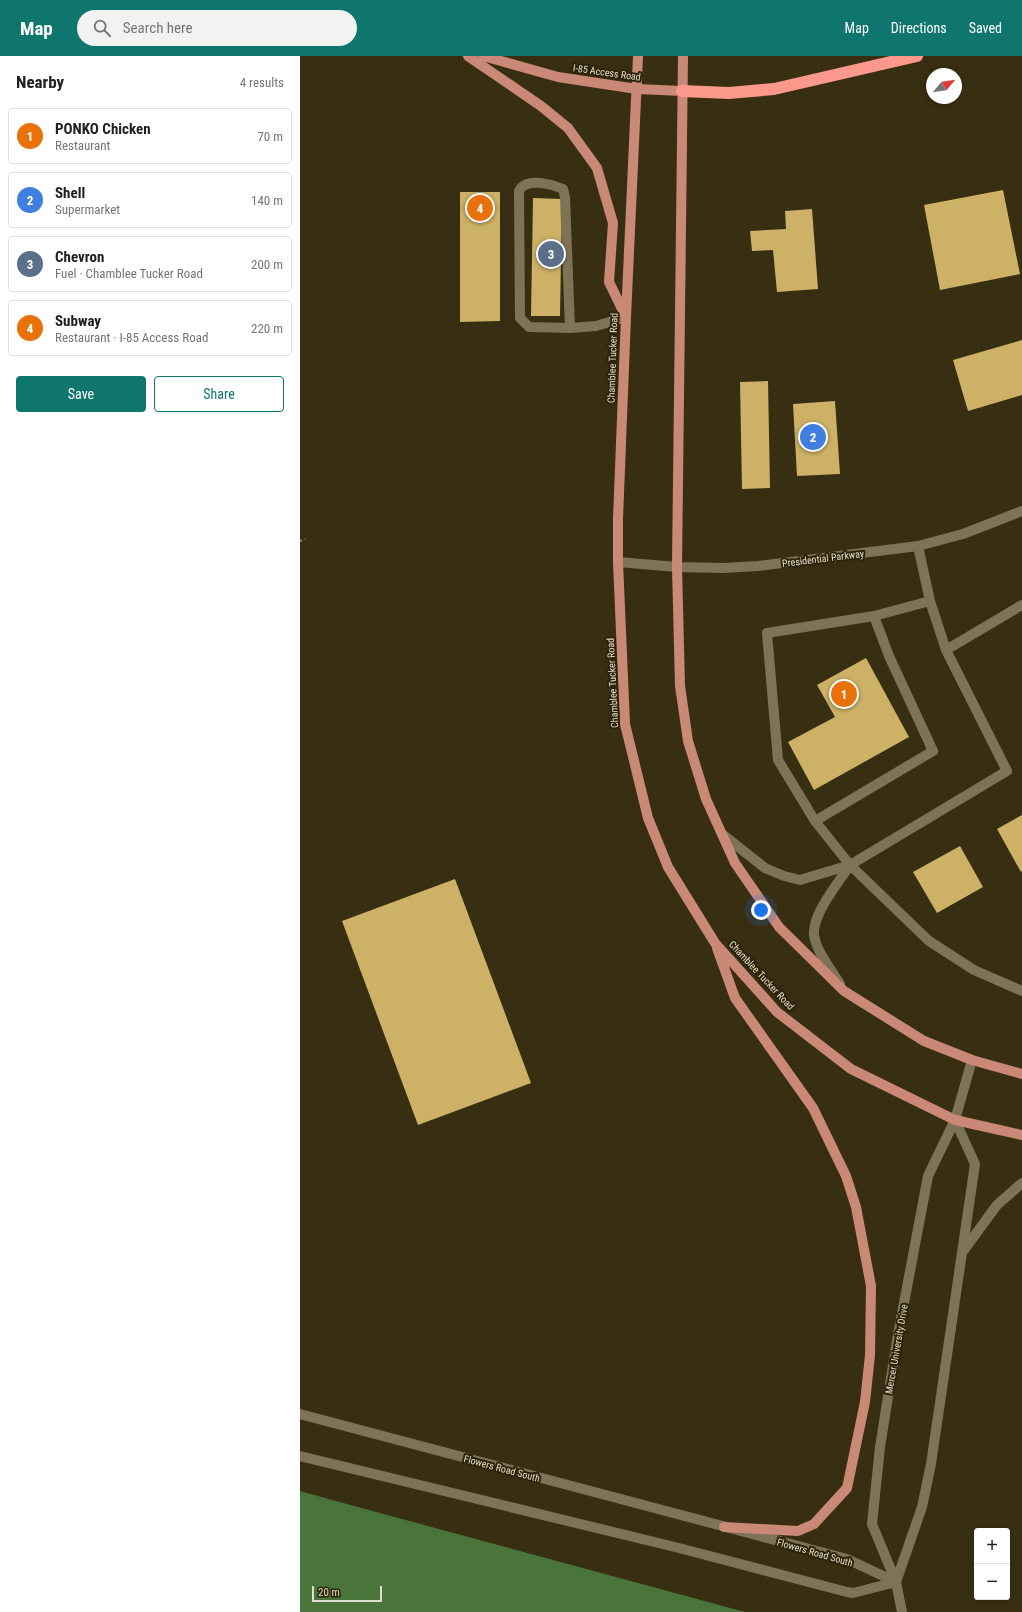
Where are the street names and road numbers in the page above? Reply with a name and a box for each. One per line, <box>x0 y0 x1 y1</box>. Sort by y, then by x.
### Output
street label: I-85 Access Road <box>572 62 642 83</box>
street label: Chamblee Tucker Road <box>605 313 620 403</box>
street label: Presidential Parkway <box>782 548 865 569</box>
street label: Chamblee Tucker Road <box>605 638 620 728</box>
street label: Chamblee Tucker Road <box>727 939 796 1012</box>
street label: Mercer University Drive <box>883 1303 910 1395</box>
street label: Flowers Road South <box>463 1453 541 1484</box>
street label: Flowers Road South <box>776 1536 854 1569</box>

